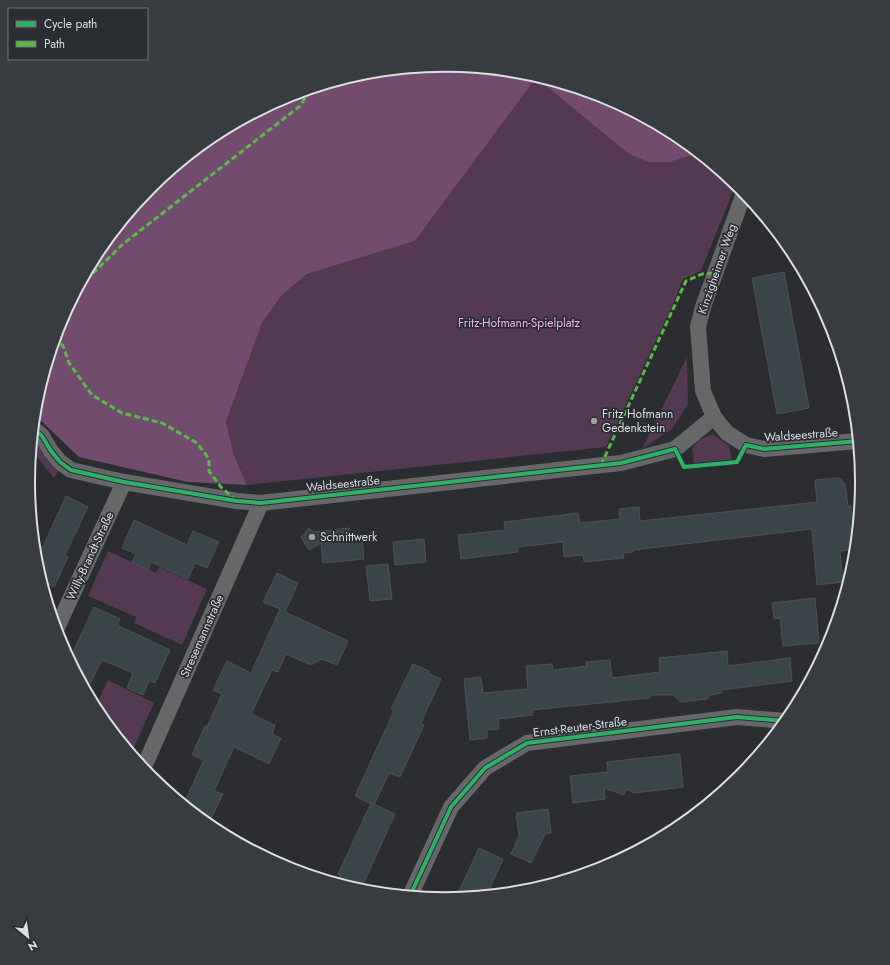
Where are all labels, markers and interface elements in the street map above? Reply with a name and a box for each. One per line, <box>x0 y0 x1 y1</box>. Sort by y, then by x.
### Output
legend <box>8 8 148 60</box>
text: Cycle path <box>44 15 97 33</box>
text: Path <box>44 35 65 53</box>
street label: Kinzigheimer Weg <box>693 221 741 317</box>
park label: Fritz-Hofmann-Spielplatz <box>458 314 580 332</box>
place label: Fritz Hofmann Gedenkstein <box>602 405 673 437</box>
marker: Fritz Hofmann Gedenkstein <box>589 416 599 426</box>
street label: Waldseestraße <box>764 423 838 447</box>
street label: Waldseestraße <box>305 471 381 497</box>
street label: Willy-Brandt-Straße <box>62 509 118 603</box>
place label: Schnittwerk <box>320 528 378 546</box>
marker: Schnittwerk <box>307 532 317 542</box>
street label: Stresemannstraße <box>176 592 228 680</box>
street label: Ernst-Reuter-Straße <box>532 712 628 742</box>
north arrow <box>8 917 48 957</box>
text: N <box>25 937 41 955</box>

